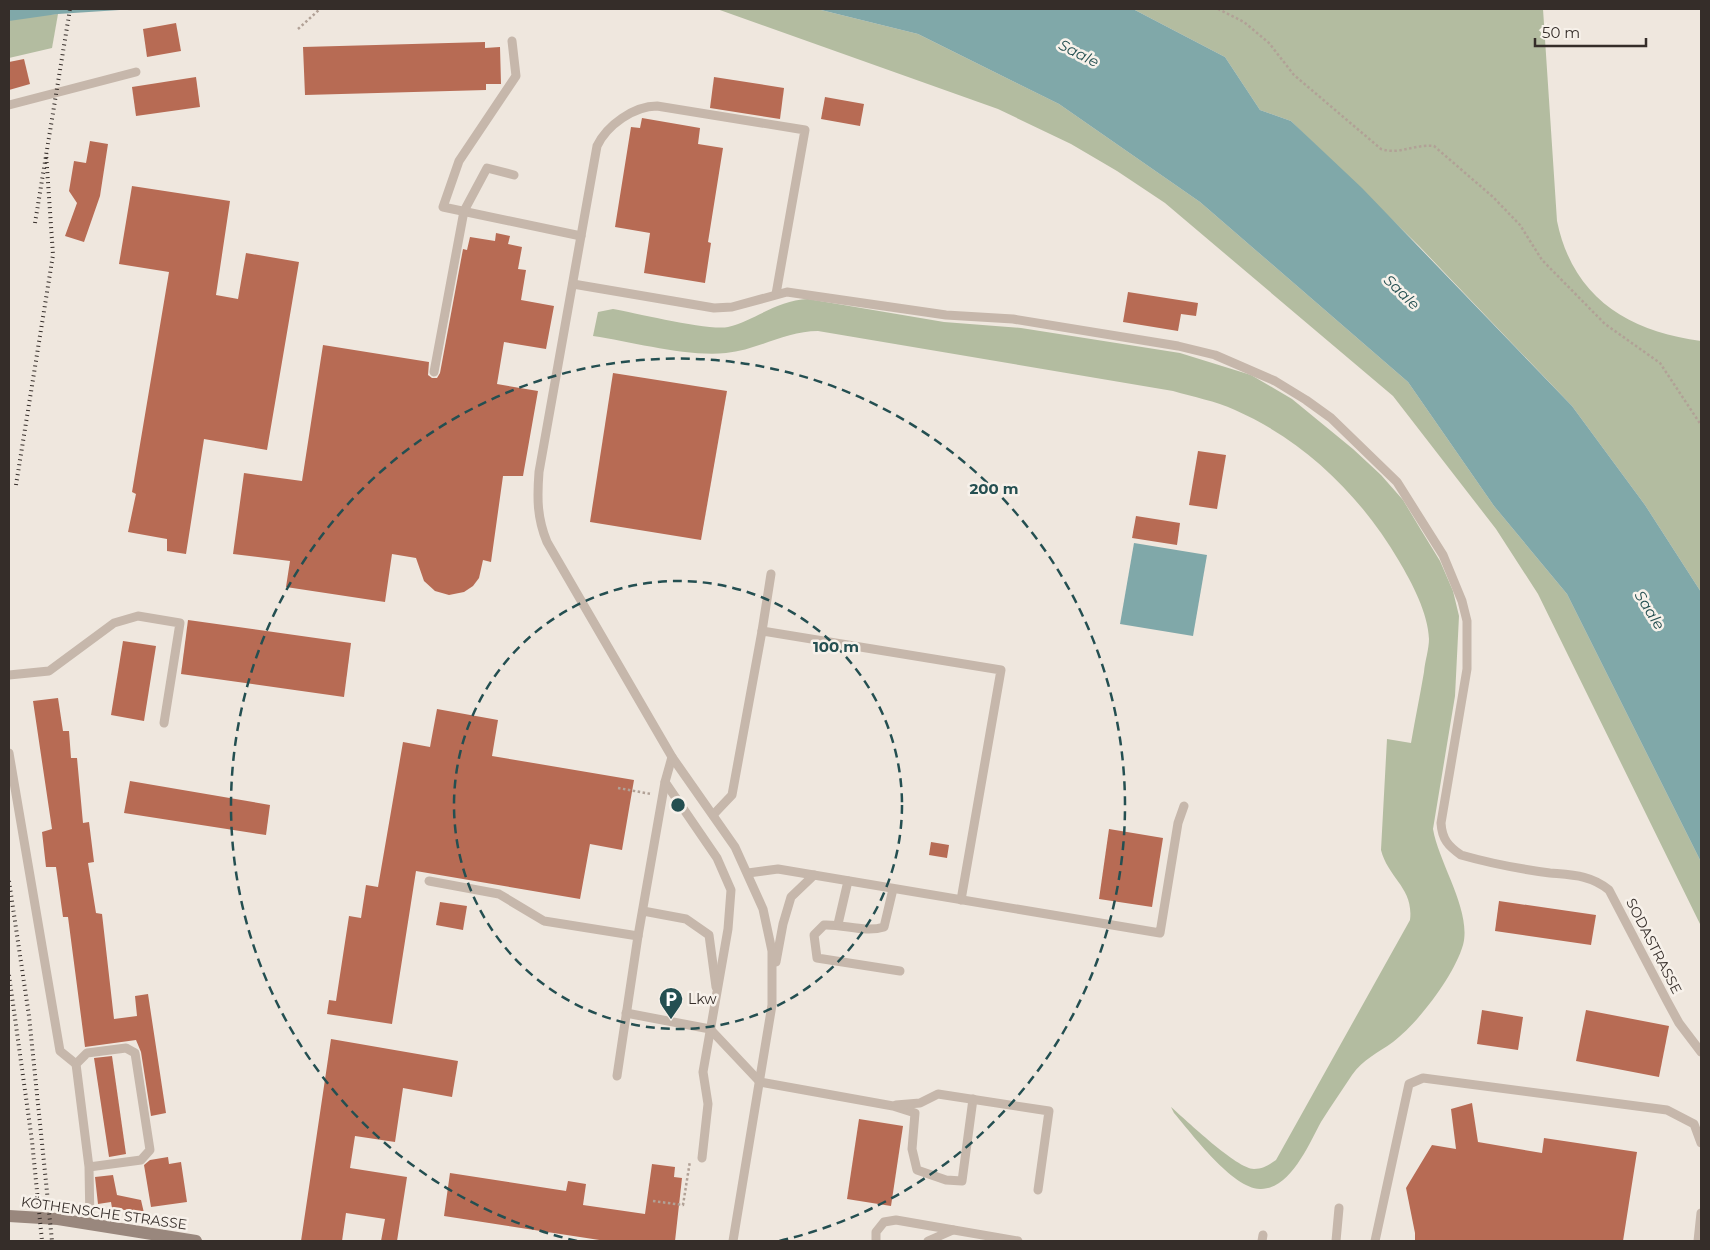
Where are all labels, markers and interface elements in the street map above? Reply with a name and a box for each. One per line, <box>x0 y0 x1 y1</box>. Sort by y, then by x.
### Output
scale bar <box>1535 15 1646 47</box>
text: 50 m <box>1542 23 1580 42</box>
water label: Saale <box>1056 35 1102 71</box>
water label: Saale <box>1380 270 1424 314</box>
text: 200 m <box>969 479 1019 498</box>
water label: Saale <box>1631 587 1669 633</box>
text: 100 m <box>813 637 859 656</box>
centre of rings <box>669 796 687 814</box>
street label: SODASTRASSE <box>1622 895 1686 997</box>
parking icon: Lkw <box>658 986 684 1020</box>
place label: Lkw <box>688 990 717 1008</box>
street label: KÖTHENSCHE STRASSE <box>20 1192 188 1234</box>

